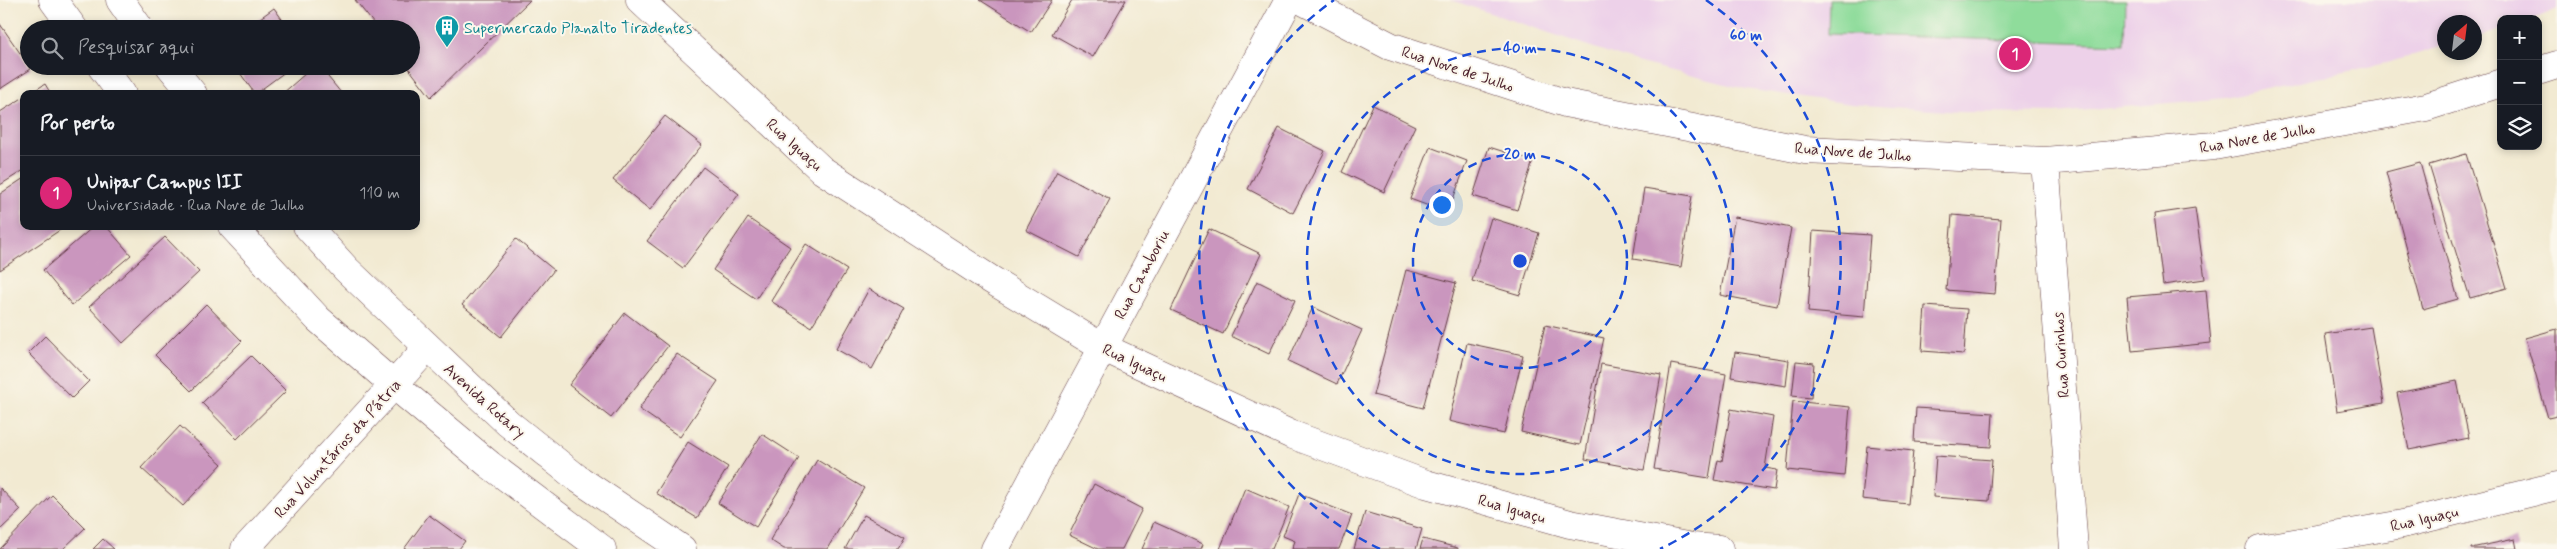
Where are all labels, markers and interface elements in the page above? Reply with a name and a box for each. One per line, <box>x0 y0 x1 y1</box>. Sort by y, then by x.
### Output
building icon: Supermercado Planalto Tiradentes <box>434 14 460 48</box>
north arrow <box>2437 15 2482 60</box>
map controls <box>2497 15 2542 150</box>
button: + <box>2497 15 2542 60</box>
place label: Supermercado Planalto Tiradentes <box>464 18 692 39</box>
search box <box>20 20 420 75</box>
text: 60 m <box>1730 26 1762 46</box>
icon: search <box>38 34 66 62</box>
text: Pesquisar aqui <box>78 35 194 60</box>
pin: 1 <box>1999 35 2031 73</box>
text: 40 m <box>1503 39 1537 59</box>
street label: Rua Nove de Julho <box>1399 41 1516 97</box>
button: − <box>2497 60 2542 105</box>
button: layers <box>2497 105 2542 150</box>
text: Por perto <box>40 109 115 137</box>
street label: Rua Iguaçu <box>761 114 827 176</box>
street label: Rua Nove de Julho <box>2198 118 2317 159</box>
street label: Rua Nove de Julho <box>1794 138 1912 167</box>
text: 20 m <box>1504 145 1536 165</box>
text: Unipar Campus III <box>87 170 242 195</box>
text: 1 <box>52 183 60 204</box>
text: 110 m <box>359 183 400 204</box>
your location <box>1429 192 1455 218</box>
text: Universidade · Rua Nove de Julho <box>87 195 304 216</box>
street label: Rua Camboriu <box>1110 226 1175 323</box>
centre of rings <box>1511 252 1529 270</box>
street label: Rua Ourinhos <box>2048 311 2075 399</box>
street label: Rua Iguaçu <box>1099 339 1170 387</box>
street label: Avenida Rotary <box>439 359 529 443</box>
street label: Rua Voluntários da Pátria <box>270 375 406 523</box>
street label: Rua Iguaçu <box>1475 490 1548 529</box>
street label: Rua Iguaçu <box>2388 501 2460 537</box>

